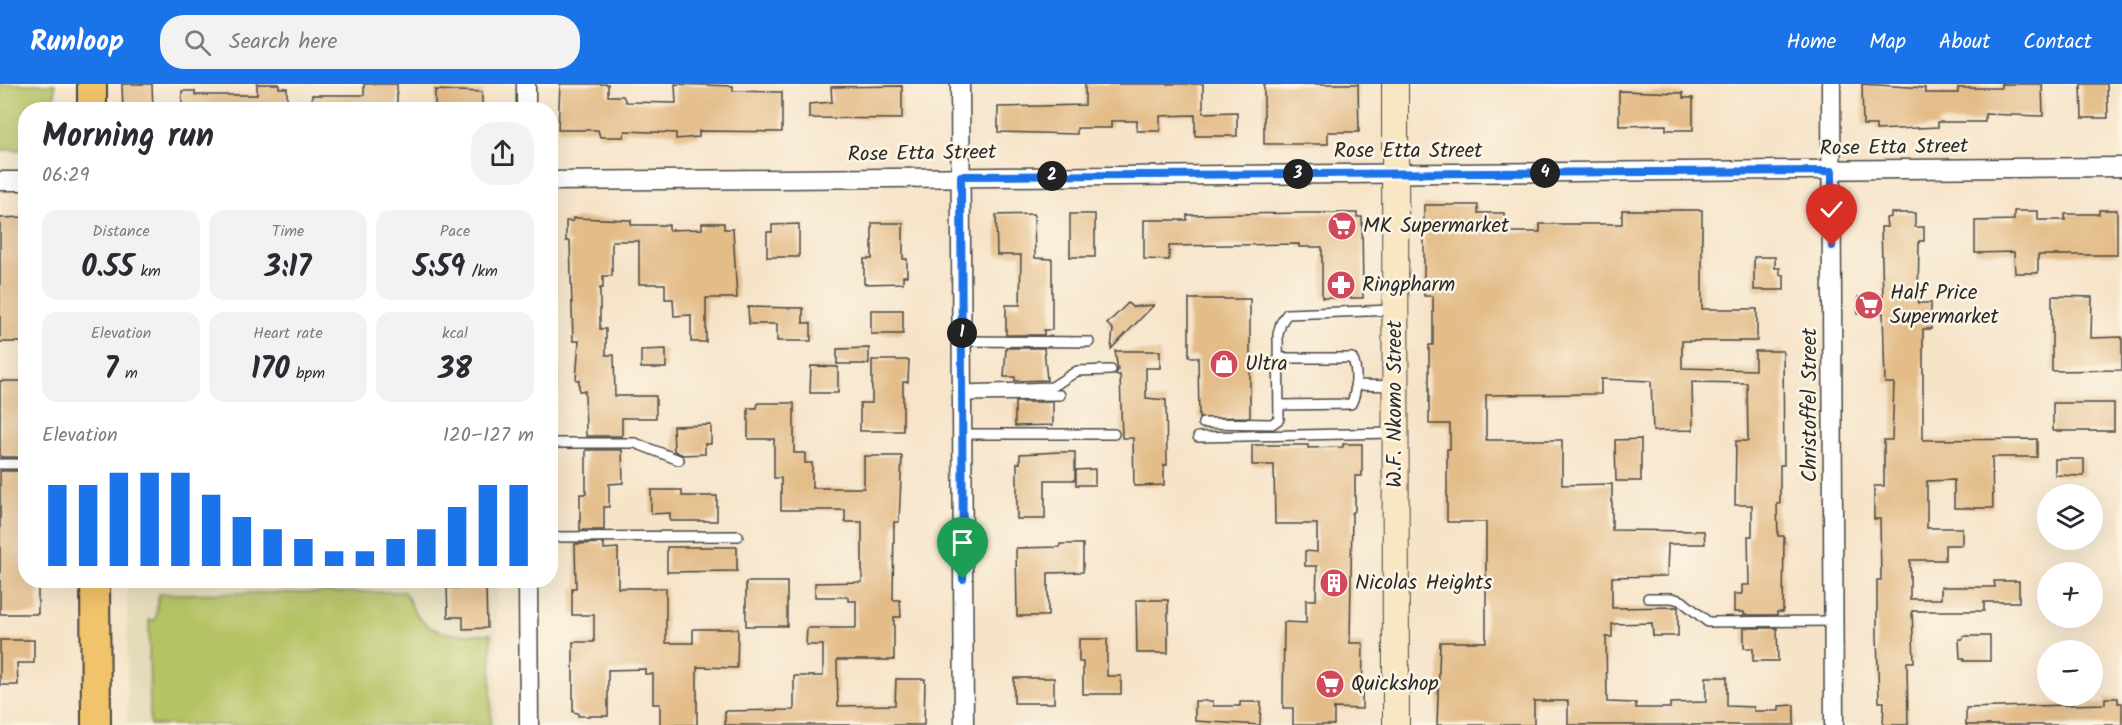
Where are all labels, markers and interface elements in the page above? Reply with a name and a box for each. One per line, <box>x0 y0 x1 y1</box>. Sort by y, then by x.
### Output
search box <box>160 15 580 69</box>
text: Runloop <box>30 20 124 65</box>
text: Search here <box>229 25 337 60</box>
icon: search <box>181 26 214 59</box>
text: Home <box>1787 26 1836 59</box>
text: Map <box>1869 26 1906 59</box>
text: About <box>1939 26 1990 59</box>
text: Contact <box>2023 26 2092 59</box>
text: Morning run <box>42 111 214 164</box>
button: share <box>471 122 534 185</box>
street label: Rose Etta Street <box>1819 130 1969 166</box>
street label: Rose Etta Street <box>1334 135 1483 168</box>
street label: Rose Etta Street <box>847 136 997 172</box>
pin: 4 <box>1530 158 1560 188</box>
pin: 3 <box>1283 159 1313 189</box>
text: 06:29 <box>42 160 89 192</box>
text: 4 <box>1541 160 1549 185</box>
pin: 2 <box>1037 161 1067 191</box>
text: 3 <box>1294 161 1302 186</box>
text: 2 <box>1047 163 1057 188</box>
pin <box>1806 184 1857 246</box>
icon: check <box>1815 193 1848 226</box>
supermarket icon: MK Supermarket <box>1326 210 1358 242</box>
place label: MK Supermarket <box>1363 210 1510 243</box>
text: Distance <box>92 219 150 244</box>
text: Time <box>272 219 304 244</box>
text: Pace <box>440 219 470 244</box>
text: 0.55 <box>81 244 134 292</box>
text: 3:17 <box>264 244 312 292</box>
text: 5:59 <box>412 244 465 292</box>
text: km <box>134 259 161 284</box>
text: /km <box>465 259 498 284</box>
pharmacy icon: Ringpharm <box>1325 269 1357 301</box>
place label: Ringpharm <box>1362 269 1455 302</box>
place label: Half Price Supermarket <box>1890 277 2000 334</box>
supermarket icon: Half Price Supermarket <box>1853 289 1885 321</box>
pin: 1 <box>947 318 977 348</box>
street label: W.F. Nkomo Street <box>1379 319 1412 488</box>
text: 1 <box>960 320 964 345</box>
text: Elevation <box>91 321 151 346</box>
text: Heart rate <box>253 321 323 346</box>
text: kcal <box>442 321 468 346</box>
street label: Christoffel Street <box>1794 327 1827 482</box>
text: 7 <box>104 346 119 394</box>
text: 170 <box>251 346 290 394</box>
text: 38 <box>438 346 472 394</box>
shop icon: Ultra <box>1208 348 1240 380</box>
place label: Ultra <box>1245 348 1288 381</box>
text: m <box>119 361 138 386</box>
text: bpm <box>290 361 325 386</box>
text: Elevation <box>42 420 118 452</box>
text: 120–127 m <box>443 420 534 452</box>
map controls <box>2037 484 2103 706</box>
button: layers <box>2037 484 2103 550</box>
pin <box>937 517 988 579</box>
icon: arrive <box>946 526 979 559</box>
button: + <box>2037 562 2103 628</box>
building icon: Nicolas Heights <box>1318 567 1350 599</box>
place label: Nicolas Heights <box>1355 567 1492 600</box>
button: − <box>2037 640 2103 706</box>
supermarket icon: Quickshop <box>1314 668 1346 700</box>
place label: Quickshop <box>1351 668 1439 701</box>

